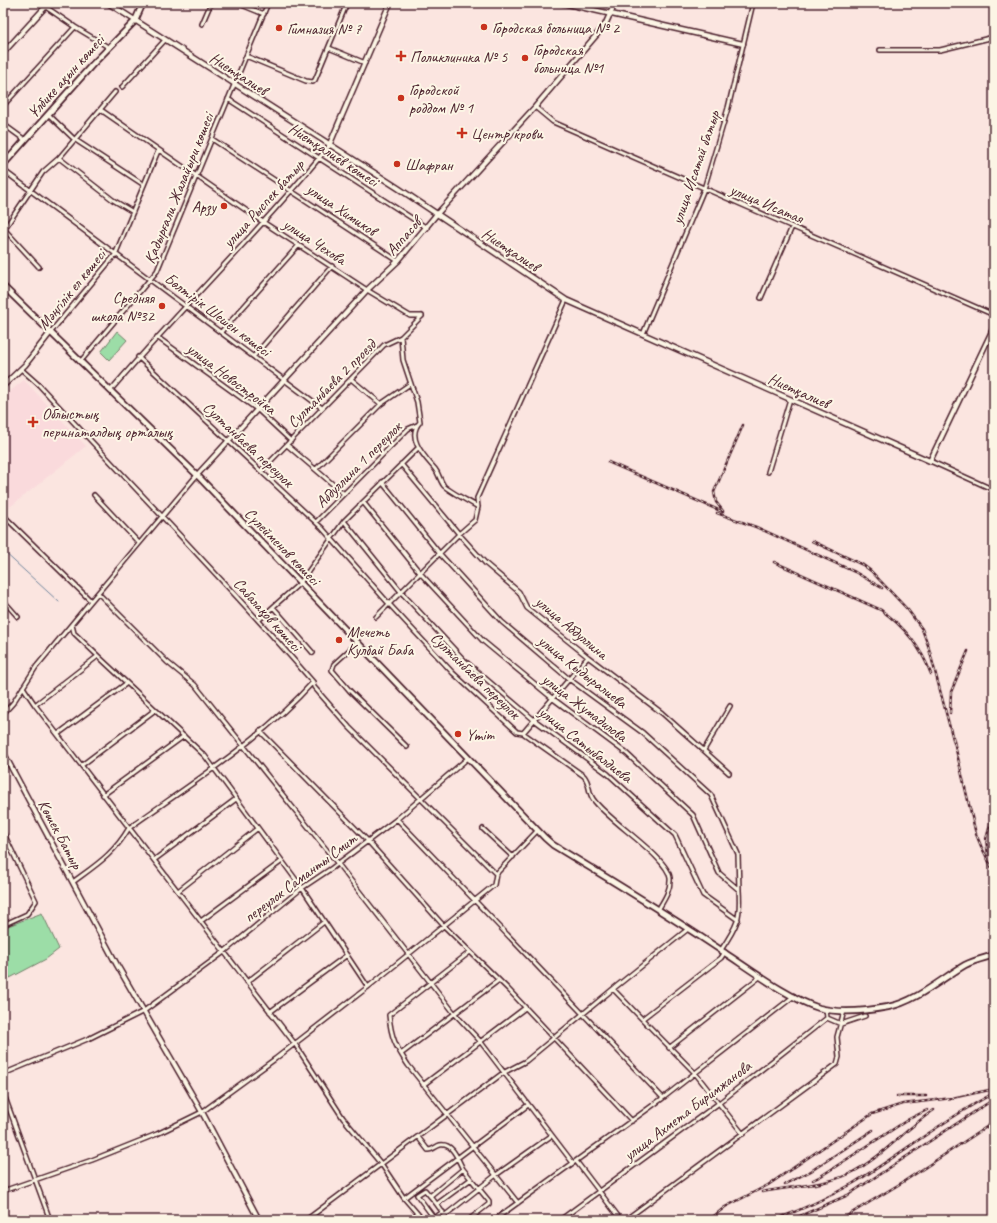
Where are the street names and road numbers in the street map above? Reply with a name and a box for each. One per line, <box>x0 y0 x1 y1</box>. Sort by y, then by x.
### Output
street label: Ұлбике ақын көшесі <box>23 29 110 123</box>
street label: Ниетқалиев <box>206 48 274 102</box>
street label: улица Исатай батыр <box>667 107 725 228</box>
street label: Қадырғали Жалайыри көшесі <box>140 108 219 267</box>
street label: Ниетқалиев көшесі <box>285 118 384 192</box>
street label: улица Рыспек батыр <box>218 154 309 253</box>
street label: улица Химиков <box>302 179 383 242</box>
street label: улица Исатая <box>726 179 808 229</box>
street label: Аппасов <box>382 210 429 260</box>
street label: улица Чехова <box>279 214 351 270</box>
street label: Ниетқалиев <box>478 223 546 278</box>
street label: Мәңгілік ел көшесі <box>33 244 112 334</box>
street label: Бөлтірік Шешен көшесі <box>160 268 276 362</box>
street label: Султанбаева 2 проезд <box>283 334 381 432</box>
street label: улица Новостройка <box>182 338 281 419</box>
street label: Ниетқалиев <box>765 369 835 415</box>
street label: Султанбаева переулок <box>199 398 299 493</box>
street label: Абдуллина 1 переулок <box>311 416 407 512</box>
street label: Сүлейменов көшесі <box>240 504 326 591</box>
street label: Сабалақов көшесі <box>229 574 307 657</box>
street label: улица Абдуллина <box>530 591 613 665</box>
street label: Султанбаева переулок <box>426 628 525 724</box>
street label: улица Кыдыралиева <box>533 630 632 713</box>
street label: улица Жумадилова <box>537 669 632 747</box>
street label: улица Сатыбалдиева <box>534 701 637 788</box>
street label: Көшек Батыр <box>33 796 87 874</box>
street label: переулок Саманты Смит <box>240 828 362 927</box>
street label: улица Ахмета Биримжанова <box>619 1056 756 1166</box>

